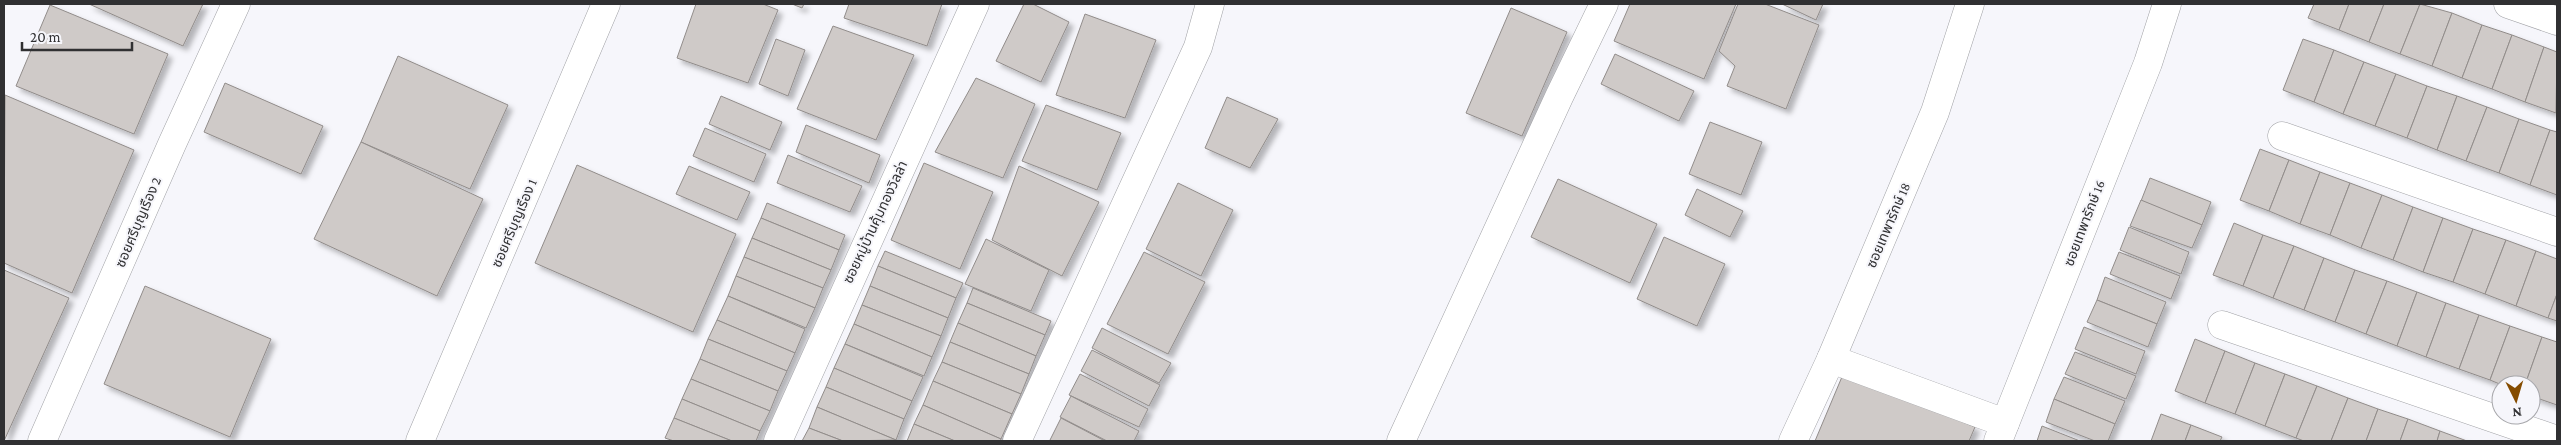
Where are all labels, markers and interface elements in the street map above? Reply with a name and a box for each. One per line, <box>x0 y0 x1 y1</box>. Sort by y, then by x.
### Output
scale bar <box>22 20 132 52</box>
text: 20 m <box>30 29 61 45</box>
street label: ซอยหมู่บ้านคุ้มทองวิลล่า <box>840 158 911 286</box>
street label: ซอยศรีบุญเรือง 2 <box>112 174 165 270</box>
street label: ซอยศรีบุญเรือง 1 <box>488 176 541 270</box>
street label: ซอยเทพารักษ์ 16 <box>2060 178 2108 268</box>
street label: ซอยเทพารักษ์ 18 <box>1863 180 1913 270</box>
north arrow <box>2491 375 2541 425</box>
text: N <box>2511 405 2523 421</box>

